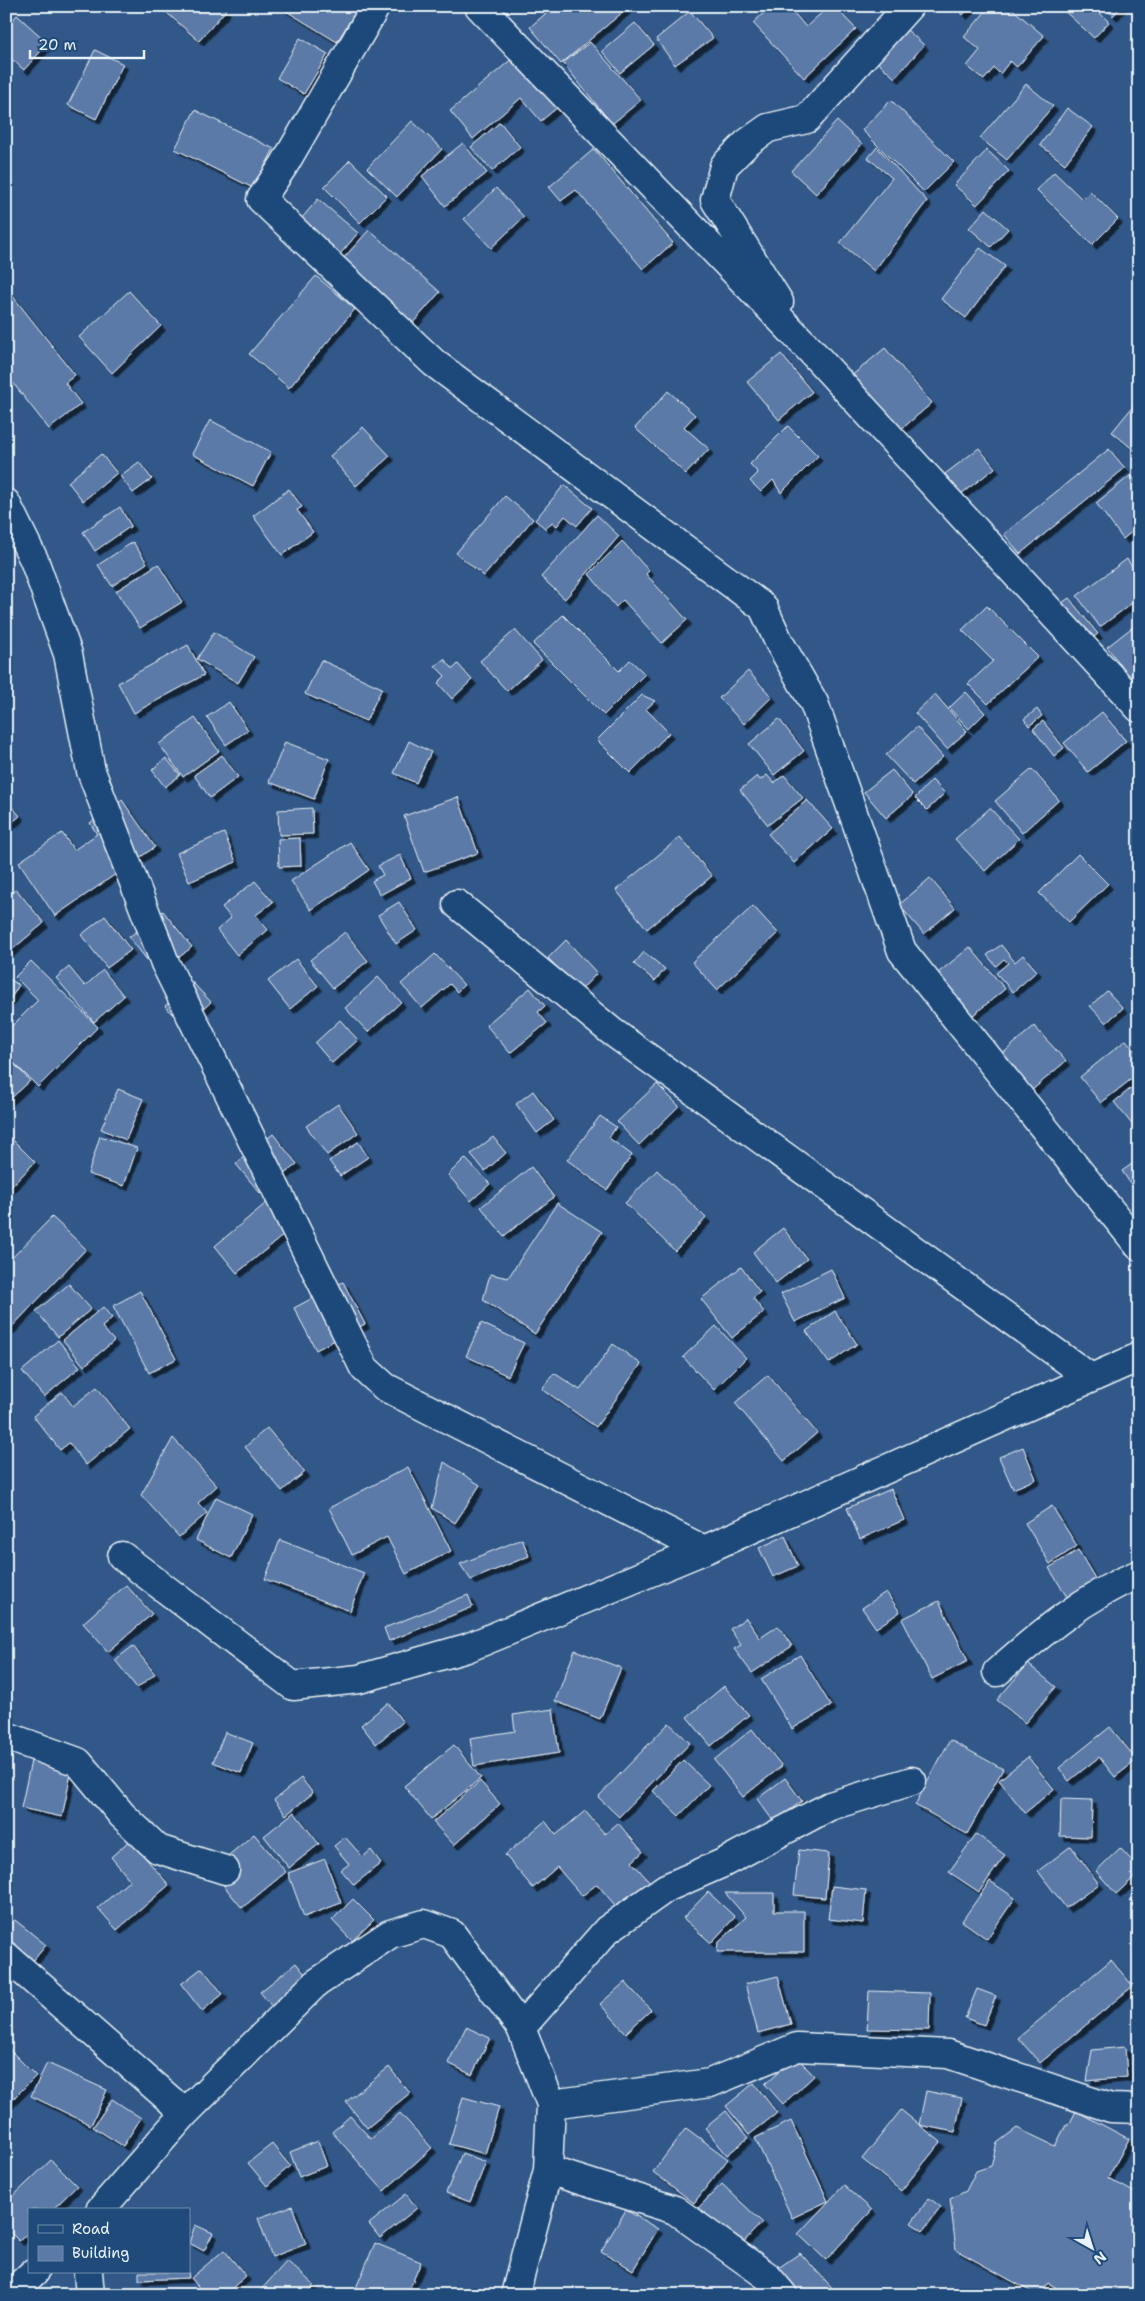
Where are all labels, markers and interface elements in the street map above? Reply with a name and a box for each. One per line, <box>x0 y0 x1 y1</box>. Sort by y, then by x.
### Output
scale bar <box>30 28 144 60</box>
text: 20 m <box>38 35 77 55</box>
legend <box>28 2208 190 2274</box>
text: Road <box>72 2219 110 2239</box>
north arrow <box>1068 2224 1118 2274</box>
text: Building <box>72 2243 129 2263</box>
text: N <box>1090 2248 1110 2269</box>

